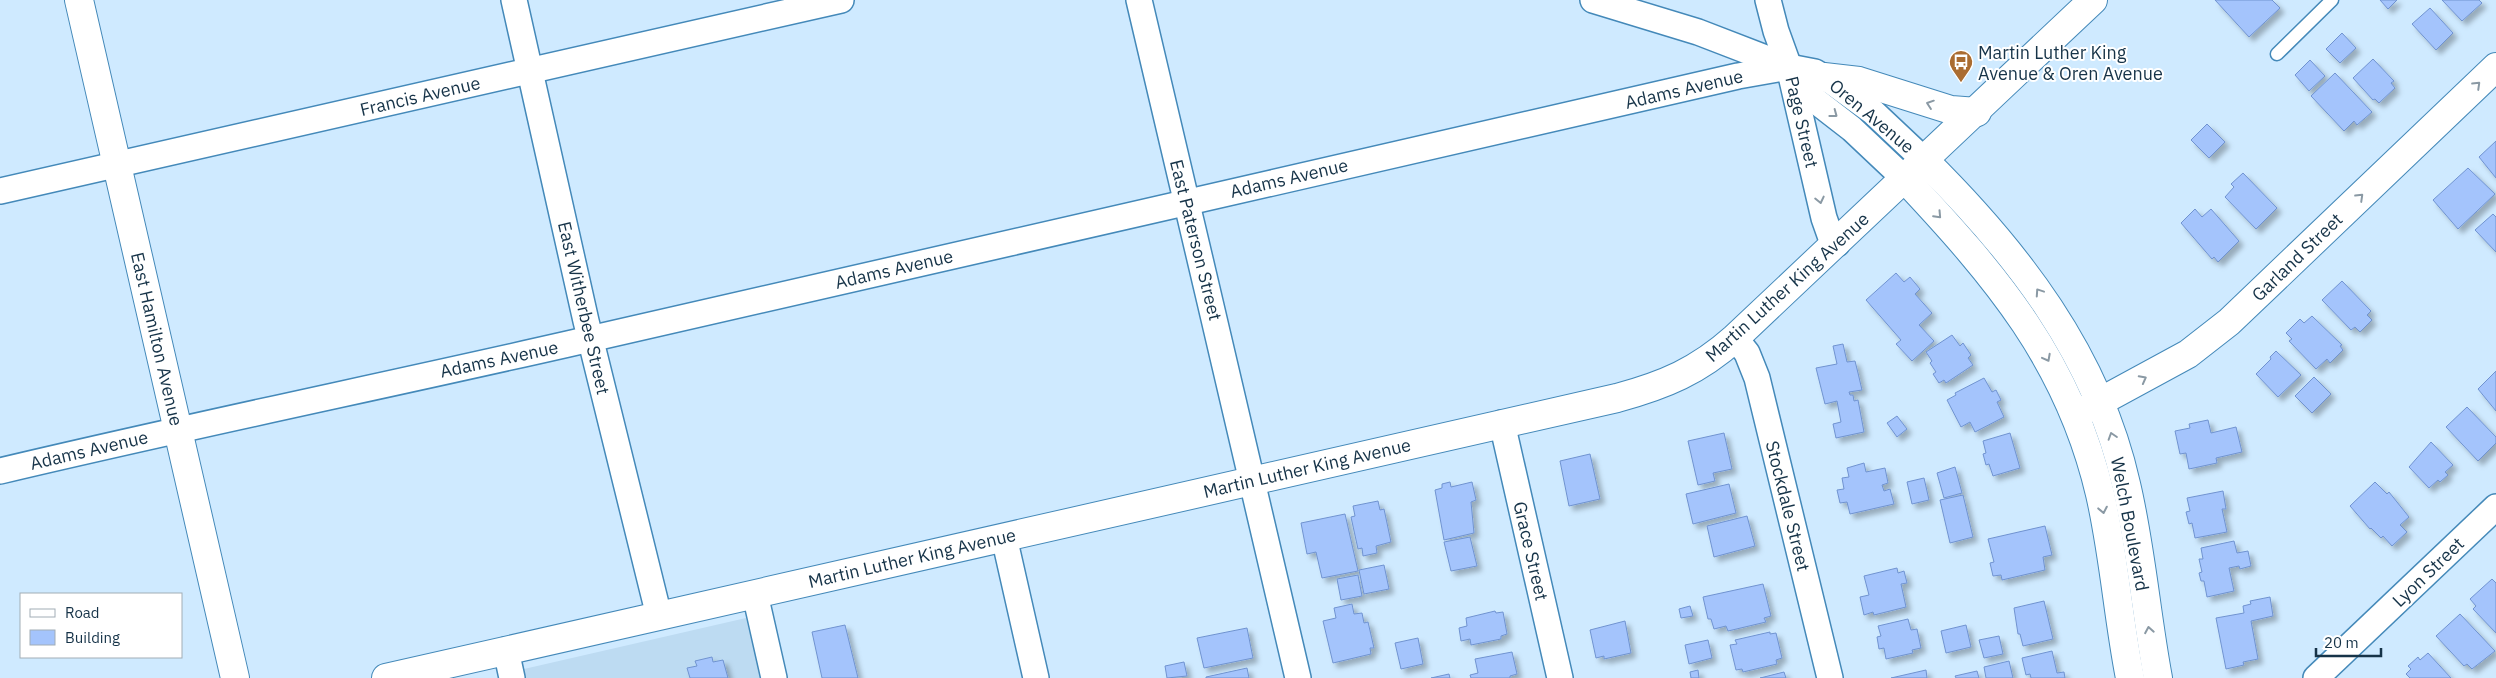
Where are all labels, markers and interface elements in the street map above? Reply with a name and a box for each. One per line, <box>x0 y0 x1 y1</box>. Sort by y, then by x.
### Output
place label: Martin Luther King Avenue & Oren Avenue <box>1978 41 2163 85</box>
bus stop icon: Martin Luther King Avenue & Oren Avenue <box>1948 49 1974 83</box>
street label: Adams Avenue <box>1623 64 1745 114</box>
street label: Francis Avenue <box>358 71 482 121</box>
street label: Page Street <box>1780 74 1824 170</box>
street label: Oren Avenue <box>1825 74 1919 158</box>
one-way arrow <box>2472 82 2481 91</box>
one-way arrow <box>1926 99 1934 109</box>
one-way arrow <box>1828 109 1837 117</box>
street label: Adams Avenue <box>1228 153 1350 203</box>
street label: East Paterson Street <box>1165 157 1227 323</box>
one-way arrow <box>2354 194 2363 203</box>
one-way arrow <box>1814 196 1825 204</box>
street label: Martin Luther King Avenue <box>1700 207 1874 367</box>
street label: Garland Street <box>2247 208 2347 306</box>
one-way arrow <box>1932 209 1941 218</box>
street label: East Witherbee Street <box>553 219 615 397</box>
street label: Adams Avenue <box>833 244 955 294</box>
street label: East Hamilton Avenue <box>126 250 188 428</box>
one-way arrow <box>2036 288 2045 298</box>
street label: Adams Avenue <box>438 335 560 383</box>
one-way arrow <box>2041 353 2051 362</box>
one-way arrow <box>2138 376 2147 386</box>
street label: Adams Avenue <box>28 425 150 475</box>
street label: Martin Luther King Avenue <box>1201 433 1413 503</box>
one-way arrow <box>2108 433 2118 441</box>
street label: Stockdale Street <box>1761 438 1815 574</box>
street label: Welch Boulevard <box>2106 455 2154 593</box>
street label: Grace Street <box>1508 499 1554 603</box>
one-way arrow <box>2097 505 2108 514</box>
street label: Martin Luther King Avenue <box>806 523 1018 593</box>
street label: Lyon Street <box>2387 532 2469 612</box>
legend <box>20 593 182 658</box>
text: Road <box>65 603 100 622</box>
one-way arrow <box>2145 626 2155 634</box>
scale bar <box>2316 626 2381 658</box>
text: Building <box>65 628 120 647</box>
text: 20 m <box>2324 633 2359 652</box>

